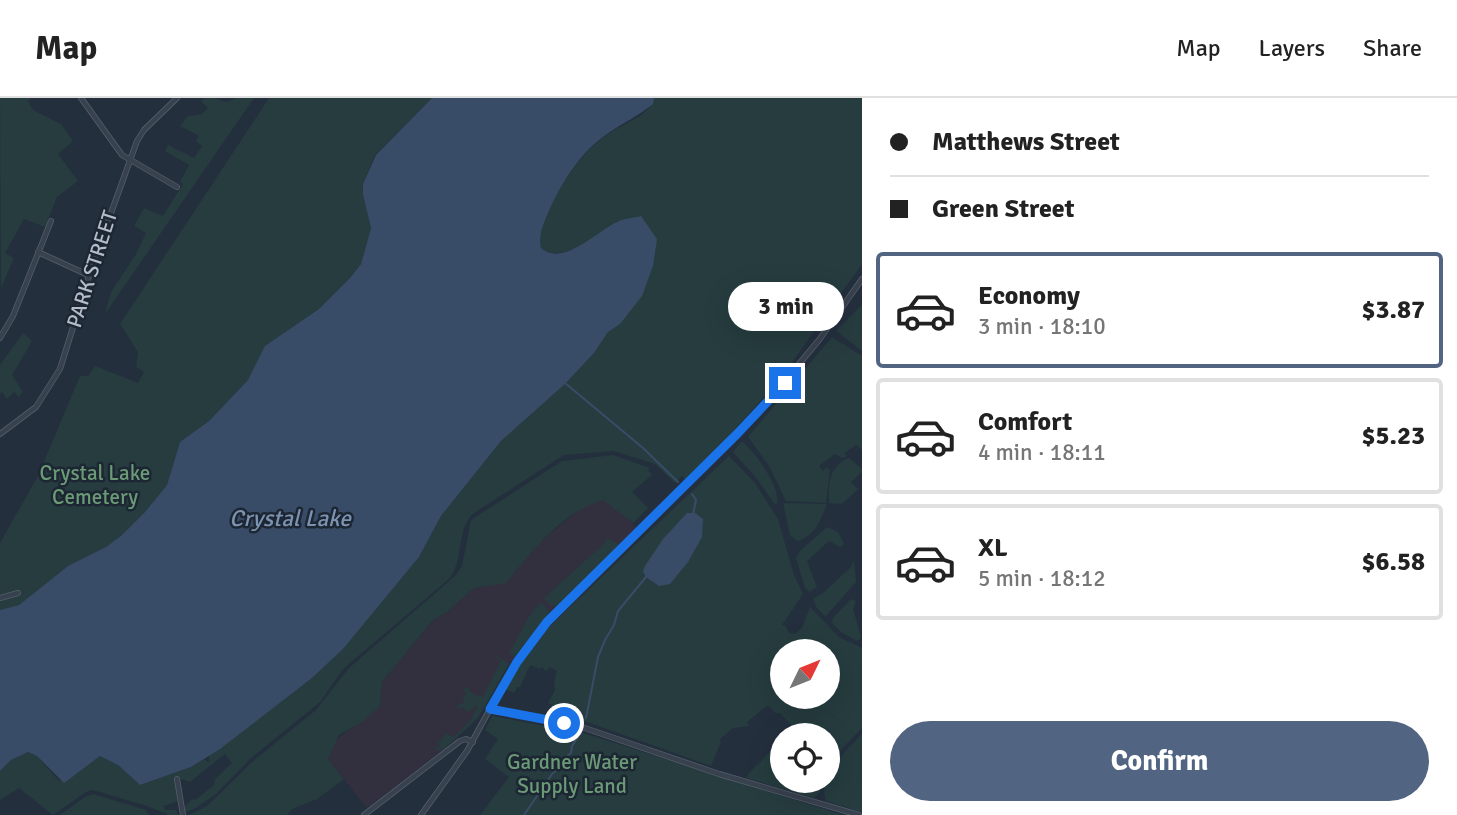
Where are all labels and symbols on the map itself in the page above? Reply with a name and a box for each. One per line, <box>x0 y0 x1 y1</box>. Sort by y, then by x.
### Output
street label: PARK STREET <box>61 207 123 331</box>
callout: 3 min <box>727 282 843 330</box>
route end <box>769 367 801 399</box>
park label: Crystal Lake Cemetery <box>40 460 150 510</box>
water label: Crystal Lake <box>229 504 352 533</box>
north arrow <box>770 639 840 709</box>
route start <box>548 707 580 739</box>
park label: Gardner Water Supply Land <box>507 749 637 799</box>

